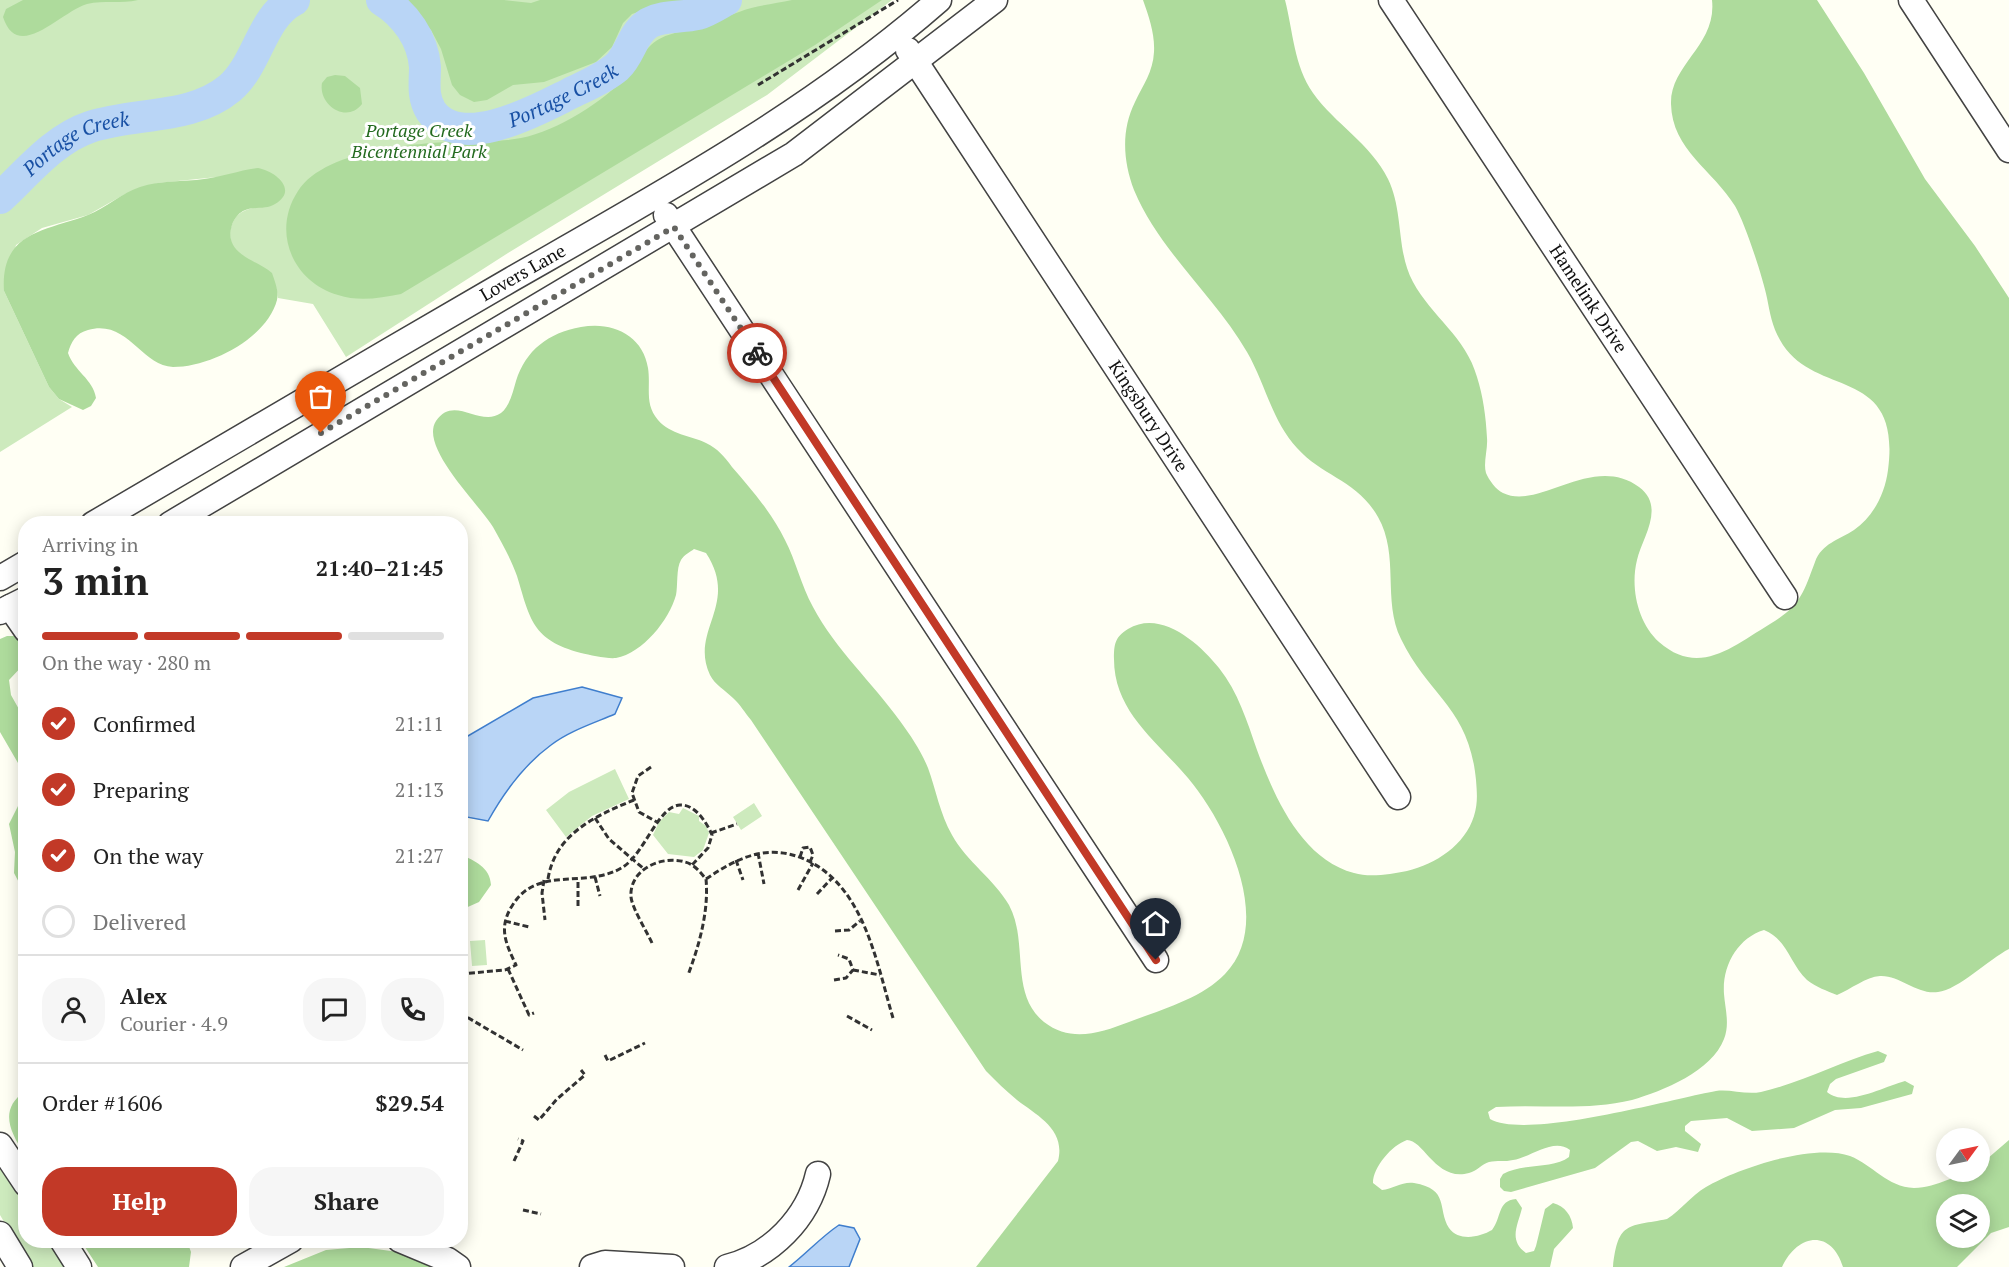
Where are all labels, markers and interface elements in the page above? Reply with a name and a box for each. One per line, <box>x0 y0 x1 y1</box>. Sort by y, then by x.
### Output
water label: Portage Creek <box>503 57 623 134</box>
water label: Portage Creek <box>16 105 131 182</box>
park label: Portage Creek Bicentennial Park <box>350 118 487 163</box>
street label: Lovers Lane <box>475 238 570 306</box>
street label: Hamelink Drive <box>1545 239 1633 357</box>
courier <box>727 323 787 383</box>
icon: bike <box>741 337 774 370</box>
street label: Kingsbury Drive <box>1104 355 1194 476</box>
pin <box>295 371 346 433</box>
icon: bag <box>304 380 337 413</box>
text: Arriving in <box>42 531 138 558</box>
text: 21:40–21:45 <box>316 553 444 582</box>
text: 3 min <box>42 554 149 606</box>
text: On the way · 280 m <box>42 649 211 676</box>
icon: check <box>42 707 75 740</box>
text: Confirmed <box>93 709 196 738</box>
text: 21:11 <box>395 710 444 737</box>
icon: check <box>42 773 75 806</box>
text: Preparing <box>93 775 189 804</box>
text: 21:13 <box>395 776 444 803</box>
icon: check <box>42 839 75 872</box>
text: On the way <box>93 841 203 870</box>
text: 21:27 <box>395 842 444 869</box>
pin <box>1130 898 1181 960</box>
text: Delivered <box>93 907 186 936</box>
icon: home <box>1139 907 1172 940</box>
button: person <box>42 978 105 1041</box>
button: chat <box>303 978 366 1041</box>
button: phone <box>381 978 444 1041</box>
text: Alex <box>120 981 167 1010</box>
text: Courier · 4.9 <box>120 1010 228 1037</box>
text: Order #1606 <box>42 1088 162 1117</box>
text: $29.54 <box>375 1088 444 1117</box>
north arrow <box>1936 1128 1990 1182</box>
map controls <box>1936 1128 1990 1248</box>
button: Help <box>42 1167 237 1236</box>
button: Share <box>249 1167 444 1236</box>
button: layers <box>1936 1194 1990 1248</box>

